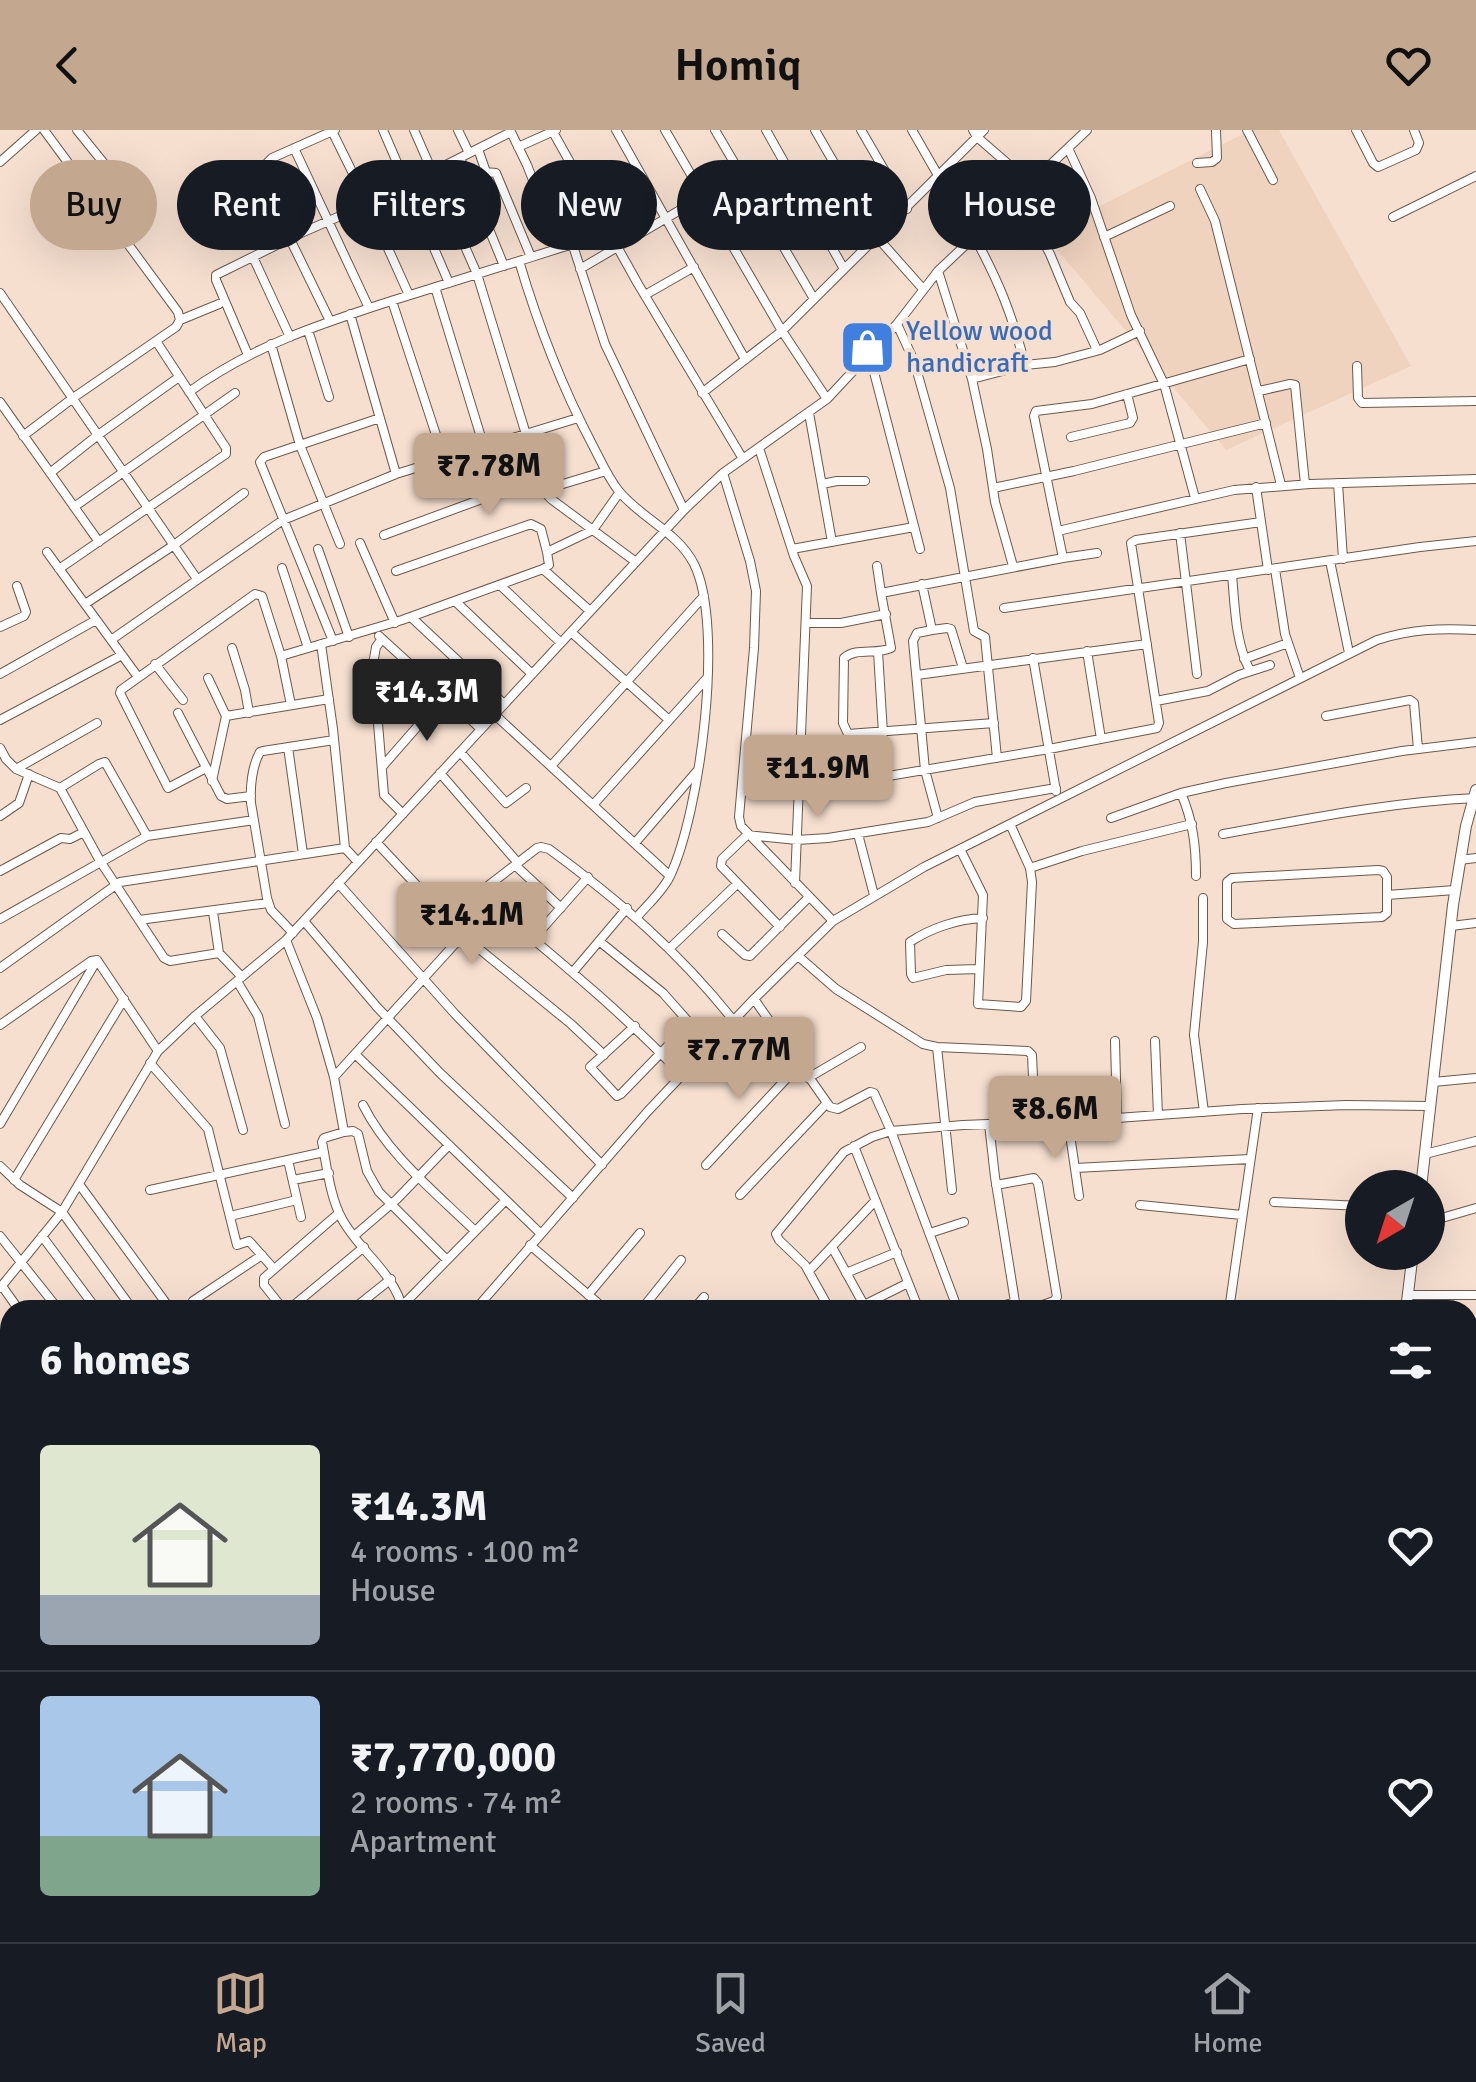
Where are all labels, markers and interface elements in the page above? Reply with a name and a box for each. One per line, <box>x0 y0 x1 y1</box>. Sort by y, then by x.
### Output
icon: back <box>40 38 95 93</box>
text: Homiq <box>674 38 802 93</box>
icon: heart <box>1381 38 1436 93</box>
chip: Buy <box>30 160 157 250</box>
chip: Rent <box>177 160 316 250</box>
chip: Filters <box>336 160 501 250</box>
chip: New <box>521 160 657 250</box>
chip: Apartment <box>677 160 908 250</box>
chip: House <box>928 160 1091 250</box>
place label: Yellow wood handicraft <box>906 314 1053 380</box>
shop icon: Yellow wood handicraft <box>837 317 897 377</box>
pin: ₹7.78M <box>408 433 570 518</box>
text: ₹7.78M <box>437 446 541 485</box>
pin: ₹14.3M <box>346 659 508 744</box>
text: ₹14.3M <box>375 672 479 711</box>
pin: ₹11.9M <box>737 735 899 820</box>
text: ₹11.9M <box>766 748 870 787</box>
pin: ₹14.1M <box>391 882 553 967</box>
text: ₹14.1M <box>420 895 524 934</box>
pin: ₹7.77M <box>658 1017 820 1102</box>
text: ₹7.77M <box>687 1030 791 1069</box>
pin: ₹8.6M <box>985 1076 1125 1161</box>
text: ₹8.6M <box>1011 1089 1099 1128</box>
north arrow <box>1345 1170 1445 1270</box>
map controls <box>1345 1170 1445 1270</box>
icon: filters <box>1383 1333 1438 1388</box>
text: 6 homes <box>40 1335 190 1386</box>
text: ₹14.3M <box>350 1481 488 1532</box>
icon: home <box>120 1485 240 1605</box>
icon: heart <box>1383 1518 1438 1573</box>
text: 4 rooms · 100 m² <box>350 1532 580 1571</box>
text: House <box>350 1571 436 1610</box>
text: ₹7,770,000 <box>350 1732 556 1783</box>
icon: home <box>120 1736 240 1856</box>
icon: heart <box>1383 1769 1438 1824</box>
text: 2 rooms · 74 m² <box>350 1783 563 1822</box>
text: Apartment <box>350 1822 497 1861</box>
tab: Map <box>213 1966 268 2060</box>
tab: Saved <box>695 1966 766 2060</box>
tab: Home <box>1193 1966 1263 2060</box>

